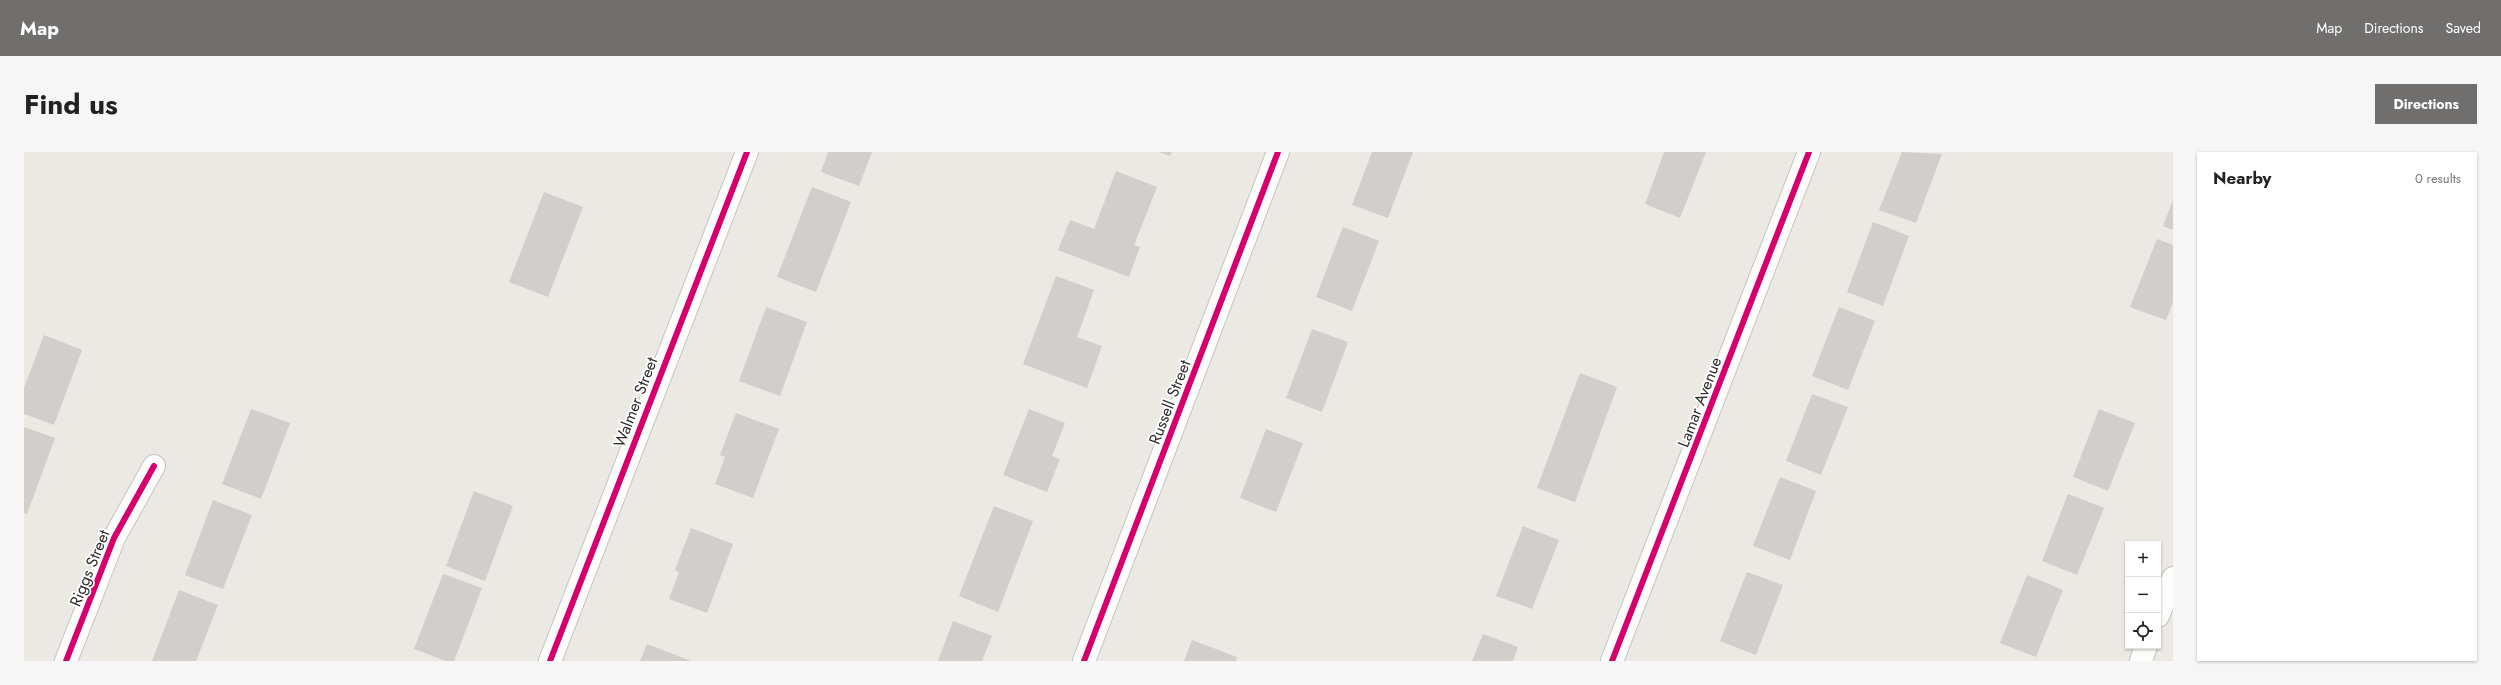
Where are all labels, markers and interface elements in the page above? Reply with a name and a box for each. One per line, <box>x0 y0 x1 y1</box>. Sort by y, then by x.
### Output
text: Map <box>20 15 59 42</box>
text: Map <box>2316 18 2342 38</box>
text: Directions <box>2364 18 2424 38</box>
text: Saved <box>2446 18 2481 38</box>
text: Find us <box>24 84 118 125</box>
button: Directions <box>2375 84 2477 124</box>
text: Nearby <box>2213 166 2271 190</box>
text: 0 results <box>2415 169 2461 188</box>
street label: Walmer Street <box>608 354 663 451</box>
street label: Lamar Avenue <box>1672 354 1727 451</box>
street label: Russell Street <box>1143 356 1196 448</box>
street label: Riggs Street <box>64 526 115 610</box>
map controls <box>2125 541 2161 649</box>
button: + <box>2125 541 2161 577</box>
button: − <box>2125 577 2161 613</box>
button: locate <box>2125 613 2161 649</box>

